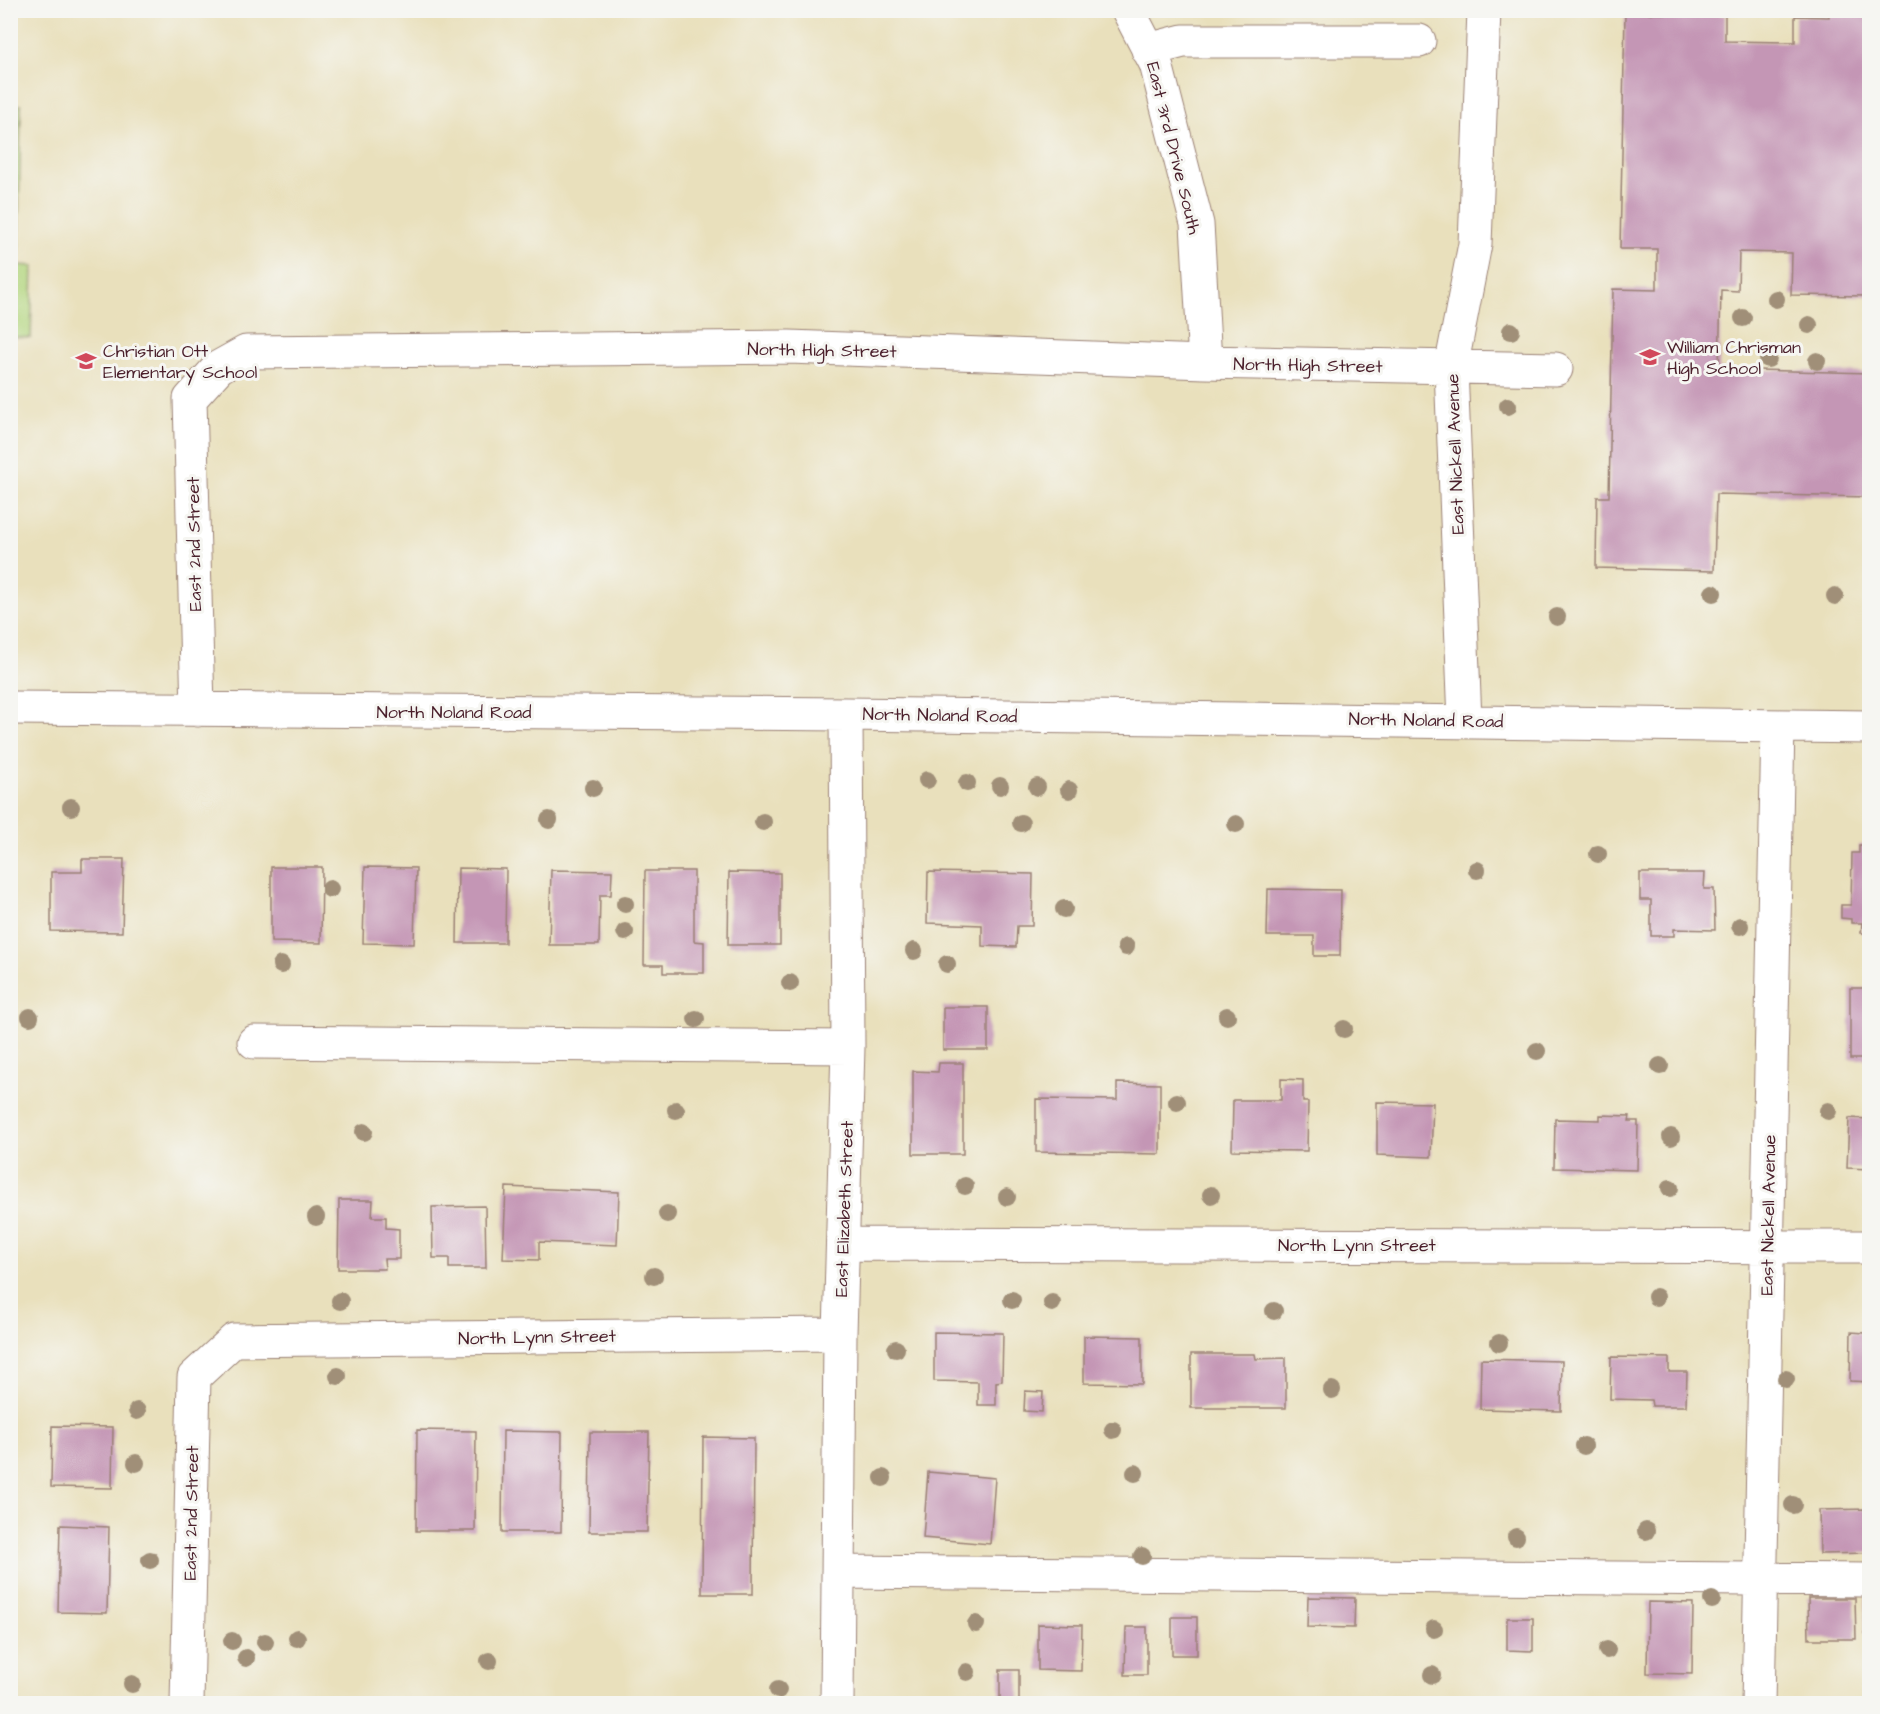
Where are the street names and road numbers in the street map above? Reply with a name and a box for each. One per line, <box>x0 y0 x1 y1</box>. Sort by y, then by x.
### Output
street label: East 3rd Drive South <box>1140 59 1207 237</box>
street label: North High Street <box>747 337 898 365</box>
street label: North High Street <box>1233 352 1384 380</box>
street label: East Nickell Avenue <box>1440 373 1471 535</box>
street label: East 2nd Street <box>181 476 208 612</box>
street label: North Noland Road <box>377 700 531 725</box>
street label: North Noland Road <box>862 702 1018 729</box>
street label: North Noland Road <box>1348 707 1504 734</box>
street label: East Elizabeth Street <box>829 1120 860 1298</box>
street label: East Nickell Avenue <box>1755 1134 1782 1296</box>
street label: North Lynn Street <box>1278 1233 1437 1259</box>
street label: North Lynn Street <box>458 1324 617 1352</box>
street label: East 2nd Street <box>178 1445 205 1581</box>

